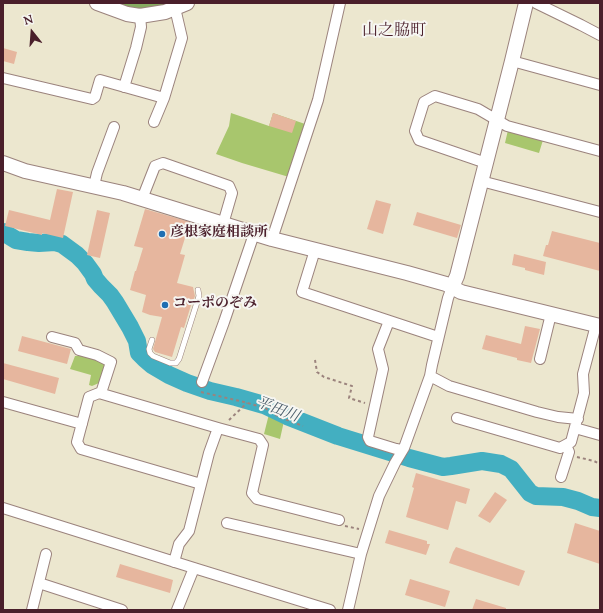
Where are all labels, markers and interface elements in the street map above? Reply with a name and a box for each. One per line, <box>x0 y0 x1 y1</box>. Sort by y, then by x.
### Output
north arrow <box>12 12 52 52</box>
text: N <box>22 12 35 29</box>
district label: 山之脇町 <box>362 22 426 42</box>
place label: 彦根家庭相談所 <box>170 226 268 242</box>
marker: 彦根家庭相談所 <box>157 229 167 239</box>
place label: コーポのぞみ <box>173 297 257 313</box>
marker: コーポのぞみ <box>160 300 170 310</box>
water label: 平田川 <box>253 395 301 427</box>

